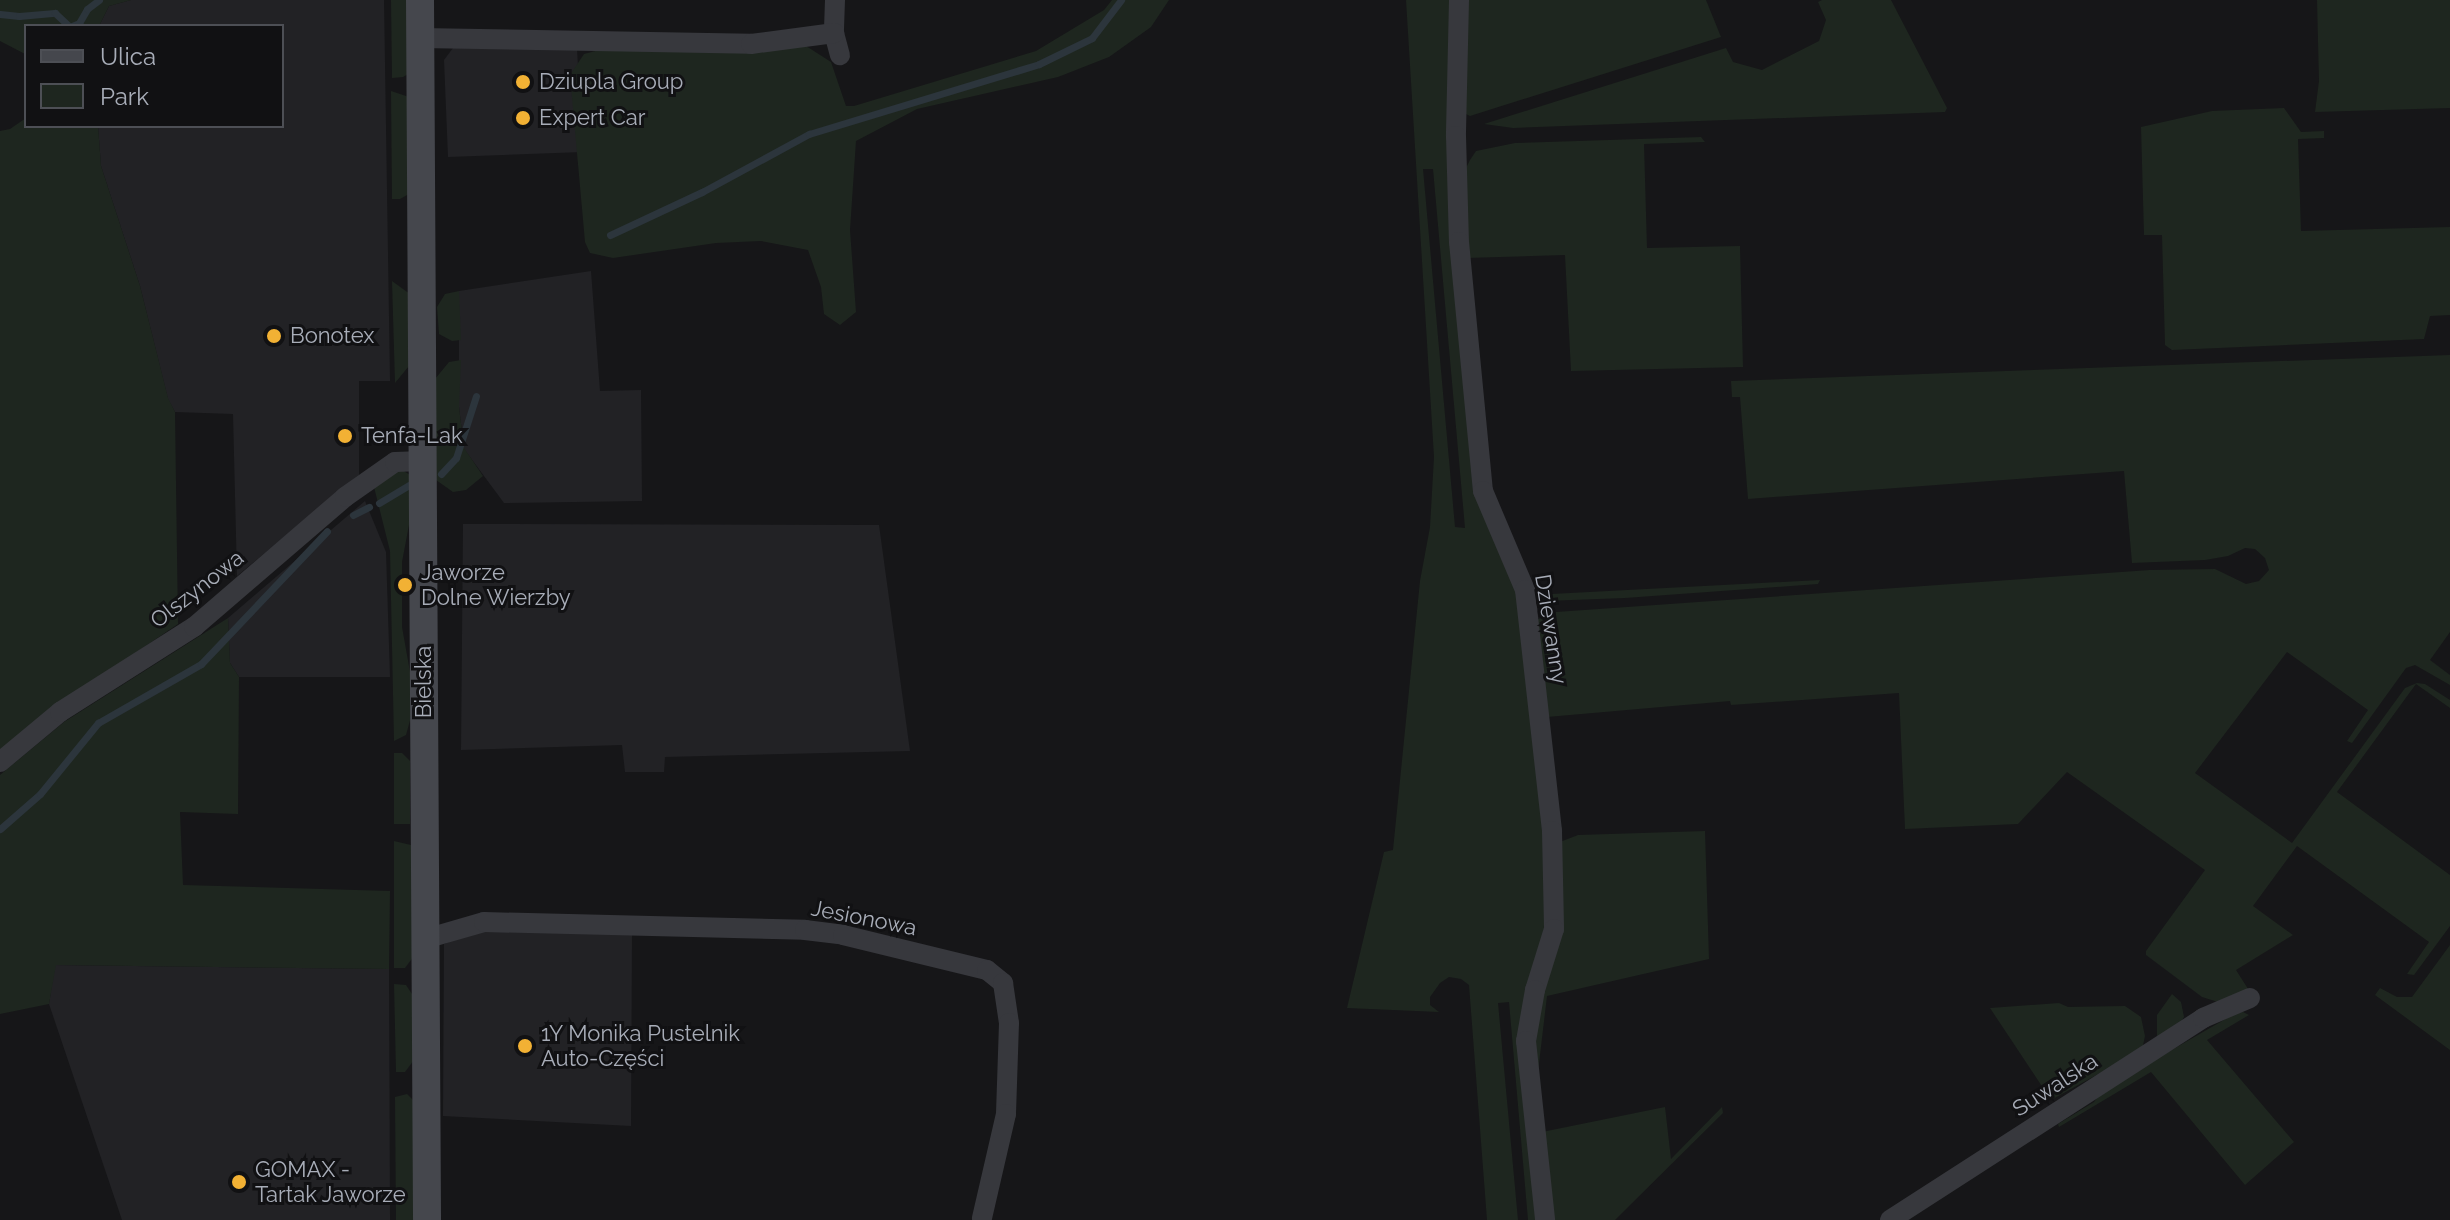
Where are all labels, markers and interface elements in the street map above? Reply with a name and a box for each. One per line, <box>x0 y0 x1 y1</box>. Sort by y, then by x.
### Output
legend <box>24 24 284 128</box>
text: Ulica <box>100 42 156 71</box>
place label: Dziupla Group <box>539 69 683 95</box>
marker: Dziupla Group <box>514 73 532 91</box>
text: Park <box>100 82 149 111</box>
place label: Expert Car <box>539 105 645 131</box>
marker: Expert Car <box>514 109 532 127</box>
place label: Bonotex <box>290 323 374 349</box>
marker: Bonotex <box>265 327 283 345</box>
place label: Tenfa-Lak <box>361 423 463 449</box>
marker: Tenfa-Lak <box>336 427 354 445</box>
street label: Olszynowa <box>145 544 249 634</box>
place label: Jaworze Dolne Wierzby <box>421 559 572 610</box>
street label: Dziewanny <box>1529 572 1573 686</box>
marker: Jaworze Dolne Wierzby <box>396 576 414 594</box>
street label: Bielska <box>411 646 437 718</box>
street label: Jesionowa <box>809 895 919 941</box>
place label: 1Y Monika Pustelnik Auto-Części <box>541 1020 741 1072</box>
marker: 1Y Monika Pustelnik Auto-Części <box>516 1037 534 1055</box>
street label: Suwalska <box>2007 1048 2103 1122</box>
place label: GOMAX - Tartak Jaworze <box>255 1156 406 1208</box>
marker: GOMAX - Tartak Jaworze <box>230 1173 248 1191</box>

